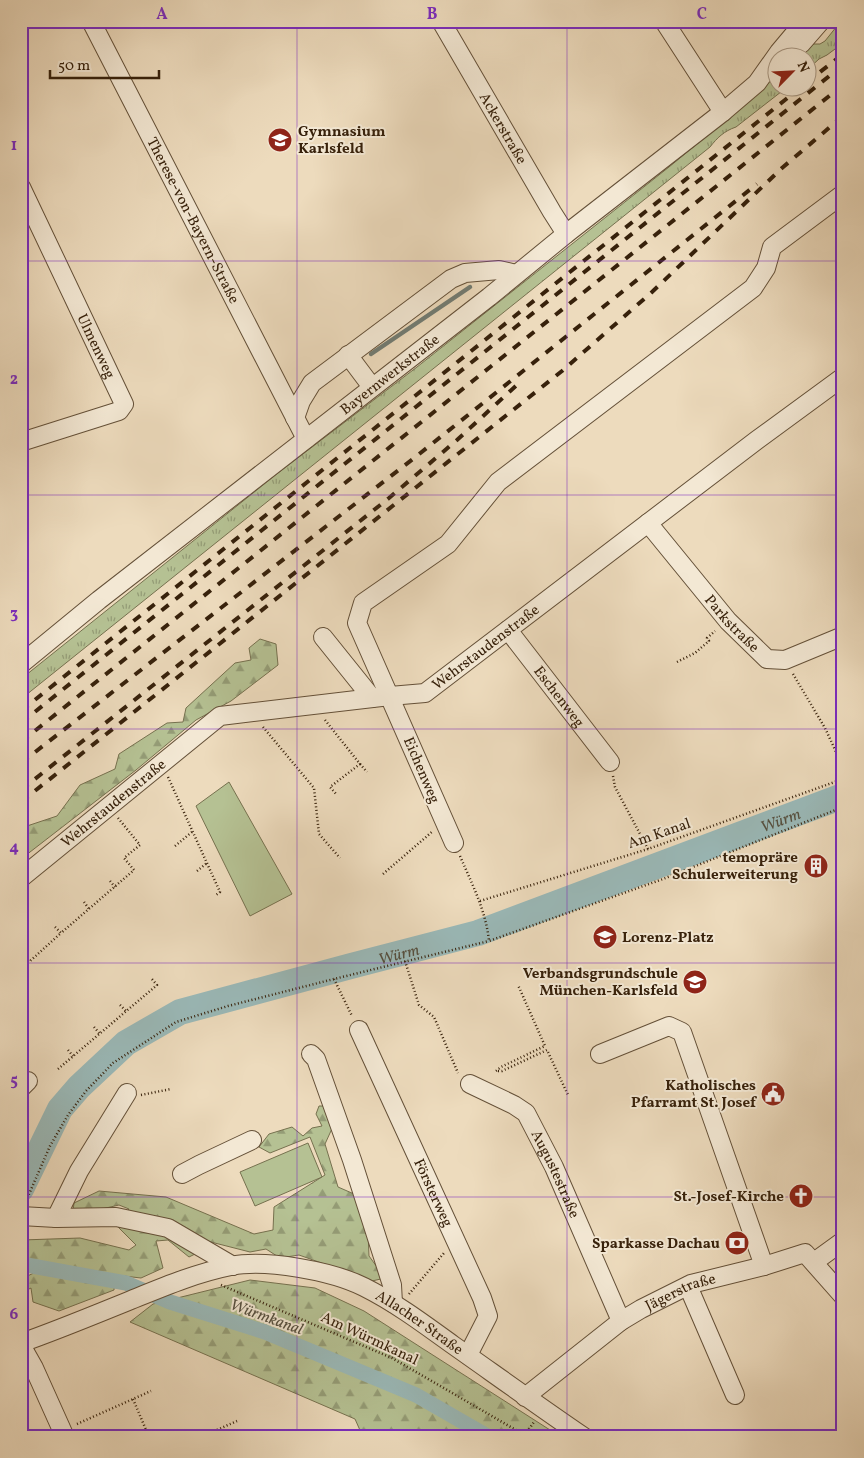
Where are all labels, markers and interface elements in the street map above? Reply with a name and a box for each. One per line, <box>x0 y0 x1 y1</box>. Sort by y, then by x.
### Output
text: A <box>156 4 168 26</box>
text: B <box>427 4 438 26</box>
text: C <box>697 4 707 26</box>
scale bar <box>50 48 159 80</box>
north arrow <box>766 48 816 98</box>
text: 50 m <box>58 56 90 77</box>
text: N <box>792 59 813 76</box>
street label: Ackerstraße <box>473 89 531 169</box>
place label: Gymnasium Karlsfeld <box>298 122 386 160</box>
school or university icon: Gymnasium Karlsfeld <box>267 127 293 153</box>
street label: Therese-von-Bayern-Straße <box>141 134 244 308</box>
text: 1 <box>11 135 17 157</box>
street label: Ulmenweg <box>71 311 120 383</box>
street label: Bayernwerkstraße <box>336 330 445 421</box>
text: 2 <box>10 369 18 391</box>
street label: Parkstraße <box>699 591 763 658</box>
street label: Wehrstaudenstraße <box>428 600 545 696</box>
text: 3 <box>10 603 18 625</box>
street label: Eschenweg <box>528 662 589 733</box>
street label: Eichenweg <box>397 734 444 807</box>
street label: Wehrstaudenstraße <box>57 755 171 853</box>
water label: Würm <box>758 804 804 839</box>
street label: Am Kanal <box>625 814 694 855</box>
text: 4 <box>9 837 19 859</box>
place label: temopräre Schulerweiterung <box>672 848 798 886</box>
building icon: temopräre Schulerweiterung <box>803 853 829 879</box>
school or university icon: Lorenz-Platz <box>592 924 618 950</box>
place label: Lorenz-Platz <box>622 928 714 949</box>
water label: Würm <box>376 940 422 971</box>
place label: Verbandsgrundschule München-Karlsfeld <box>523 964 678 1002</box>
school or university icon: Verbandsgrundschule München-Karlsfeld <box>682 969 708 995</box>
text: 5 <box>10 1070 18 1092</box>
place label: Katholisches Pfarramt St. Josef <box>631 1076 757 1114</box>
public building icon: Katholisches Pfarramt St. Josef <box>760 1081 786 1107</box>
street label: Augustestraße <box>525 1127 584 1222</box>
street label: Försterweg <box>407 1156 457 1231</box>
church icon: St.-Josef-Kirche <box>788 1183 814 1209</box>
place label: St.-Josef-Kirche <box>674 1187 784 1208</box>
bank icon: Sparkasse Dachau <box>724 1230 750 1256</box>
place label: Sparkasse Dachau <box>592 1234 720 1255</box>
street label: Jägerstraße <box>642 1269 718 1317</box>
street label: Allacher Straße <box>371 1286 467 1361</box>
water label: Würmkanal <box>227 1294 306 1341</box>
text: 6 <box>10 1304 19 1326</box>
street label: Am Würmkanal <box>317 1308 422 1371</box>

